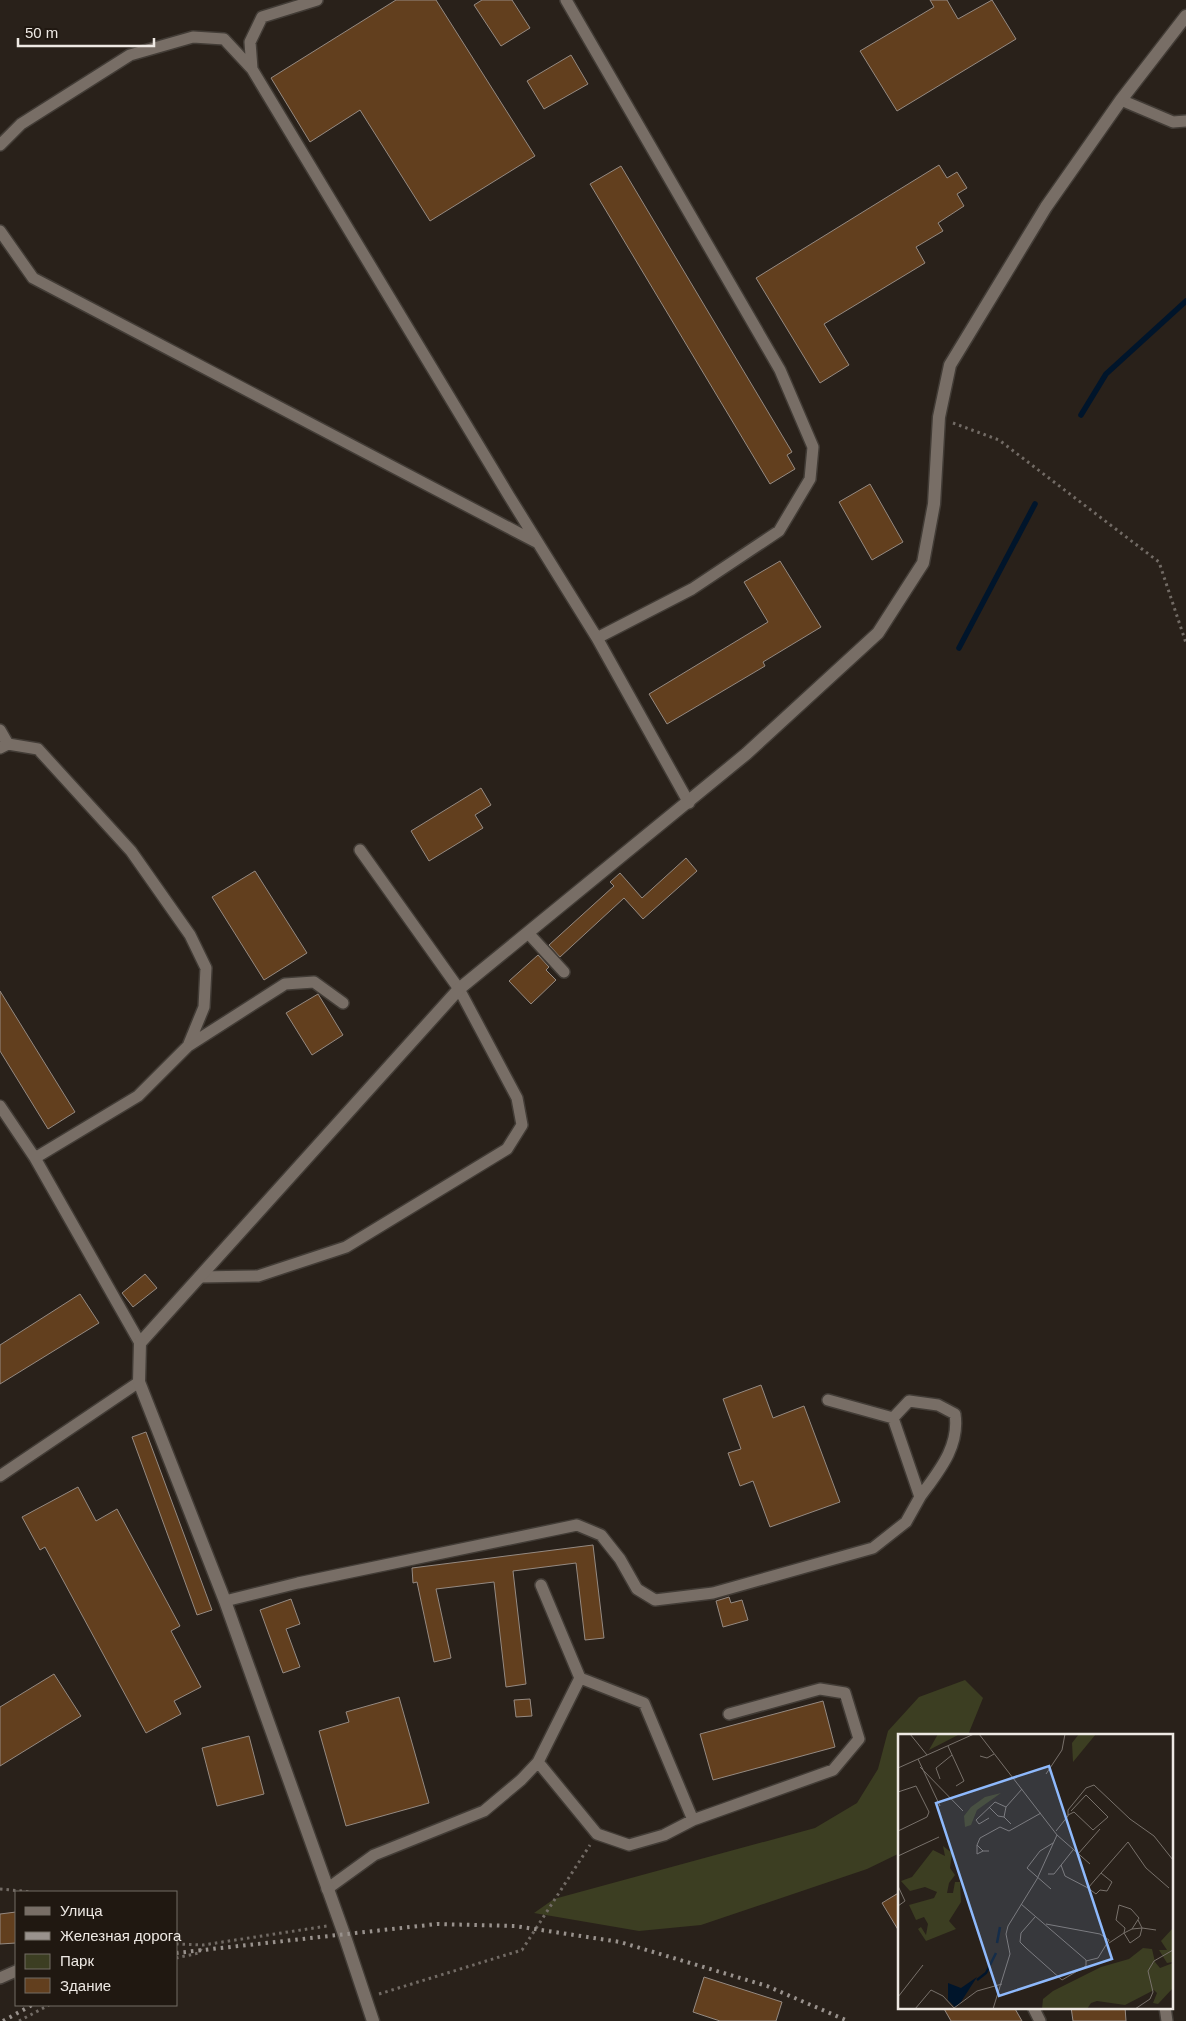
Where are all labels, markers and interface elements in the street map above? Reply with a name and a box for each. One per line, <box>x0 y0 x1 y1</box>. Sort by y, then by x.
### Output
scale bar <box>18 15 154 47</box>
text: 50 m <box>25 24 58 41</box>
inset map <box>898 1734 1174 2008</box>
legend <box>15 1891 178 2006</box>
text: Улица <box>60 1902 103 1919</box>
text: Железная дорога <box>60 1927 182 1944</box>
text: Парк <box>60 1952 94 1969</box>
text: Здание <box>60 1977 111 1994</box>

